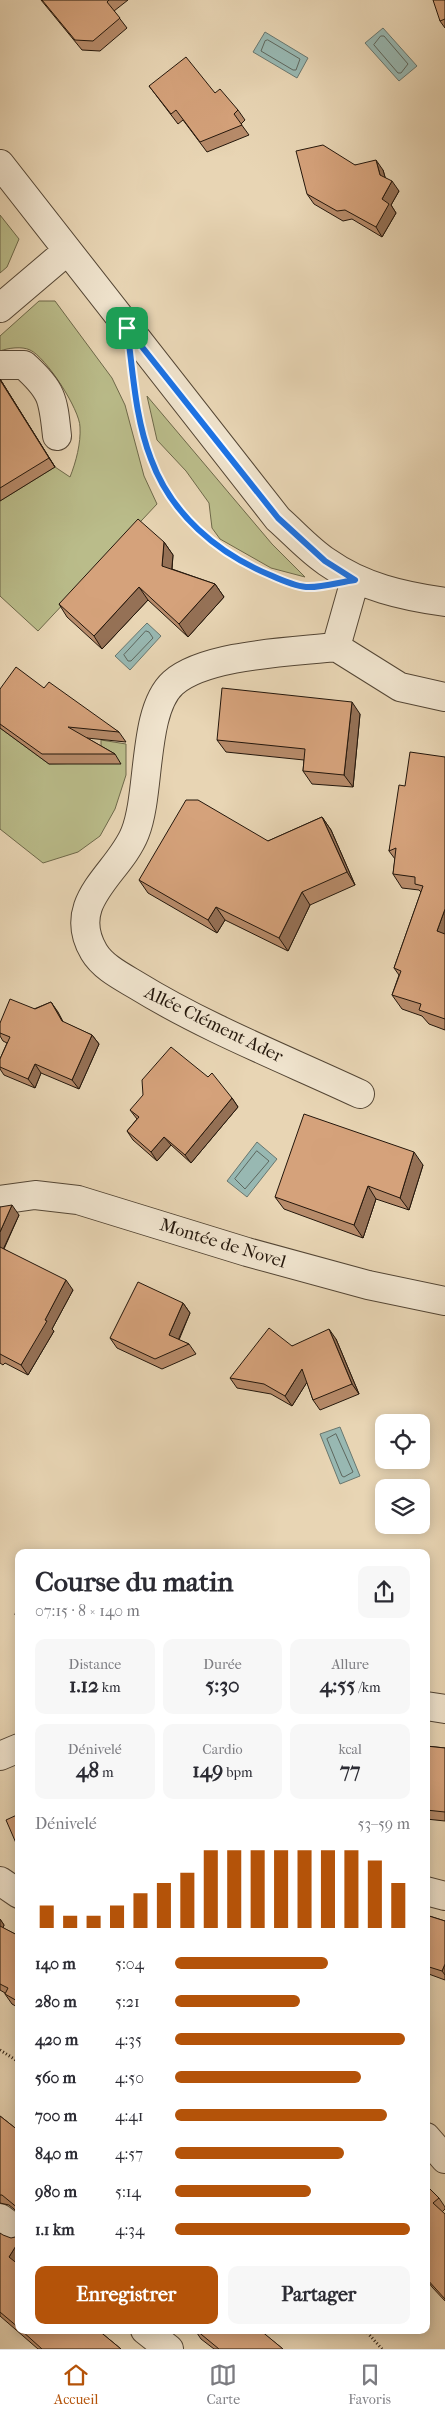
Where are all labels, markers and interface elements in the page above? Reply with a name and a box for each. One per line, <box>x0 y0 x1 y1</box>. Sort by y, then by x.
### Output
pin <box>106 307 148 349</box>
icon: arrive <box>113 314 141 342</box>
street label: Allée Clément Ader <box>140 981 287 1067</box>
street label: Montée de Novel <box>157 1214 288 1273</box>
map controls <box>375 1414 430 1534</box>
button: locate <box>375 1414 430 1469</box>
button: layers <box>375 1479 430 1534</box>
text: Course du matin <box>35 1565 234 1598</box>
button: share <box>358 1566 410 1618</box>
text: 07:15 · 8 × 140 m <box>35 1601 140 1620</box>
text: Distance <box>69 1656 121 1673</box>
text: Durée <box>203 1656 242 1673</box>
text: Allure <box>331 1656 369 1673</box>
text: 1.12 <box>69 1673 99 1697</box>
text: 5:30 <box>205 1673 240 1697</box>
text: 4:55 <box>320 1673 355 1697</box>
text: km <box>99 1679 121 1696</box>
text: /km <box>355 1679 381 1696</box>
text: Dénivelé <box>68 1741 122 1758</box>
text: Cardio <box>202 1741 243 1758</box>
text: kcal <box>338 1741 362 1758</box>
text: 48 <box>76 1758 99 1782</box>
text: 149 <box>192 1758 223 1782</box>
text: 77 <box>340 1758 360 1782</box>
text: m <box>99 1764 114 1781</box>
text: bpm <box>223 1764 253 1781</box>
text: Dénivelé <box>35 1814 97 1833</box>
text: 53–59 m <box>358 1814 410 1833</box>
text: 140 m <box>35 1954 76 1973</box>
text: 5:04 <box>115 1954 144 1973</box>
text: 280 m <box>35 1992 77 2011</box>
text: 5:21 <box>115 1992 140 2011</box>
text: 420 m <box>35 2030 78 2049</box>
text: 4:35 <box>115 2030 142 2049</box>
text: 560 m <box>35 2068 76 2087</box>
text: 4:50 <box>115 2068 144 2087</box>
text: 700 m <box>35 2106 77 2125</box>
text: 4:41 <box>115 2106 143 2125</box>
text: 840 m <box>35 2144 78 2163</box>
text: 4:57 <box>115 2144 143 2163</box>
text: 980 m <box>35 2182 77 2201</box>
text: 5:14 <box>115 2182 141 2201</box>
text: 1.1 km <box>35 2220 74 2239</box>
text: 4:34 <box>115 2220 144 2239</box>
button: Enregistrer <box>35 2266 218 2324</box>
button: Partager <box>228 2266 410 2324</box>
tab: Accueil <box>54 2361 98 2408</box>
tab: Carte <box>206 2361 240 2408</box>
tab: Favoris <box>348 2361 391 2408</box>

